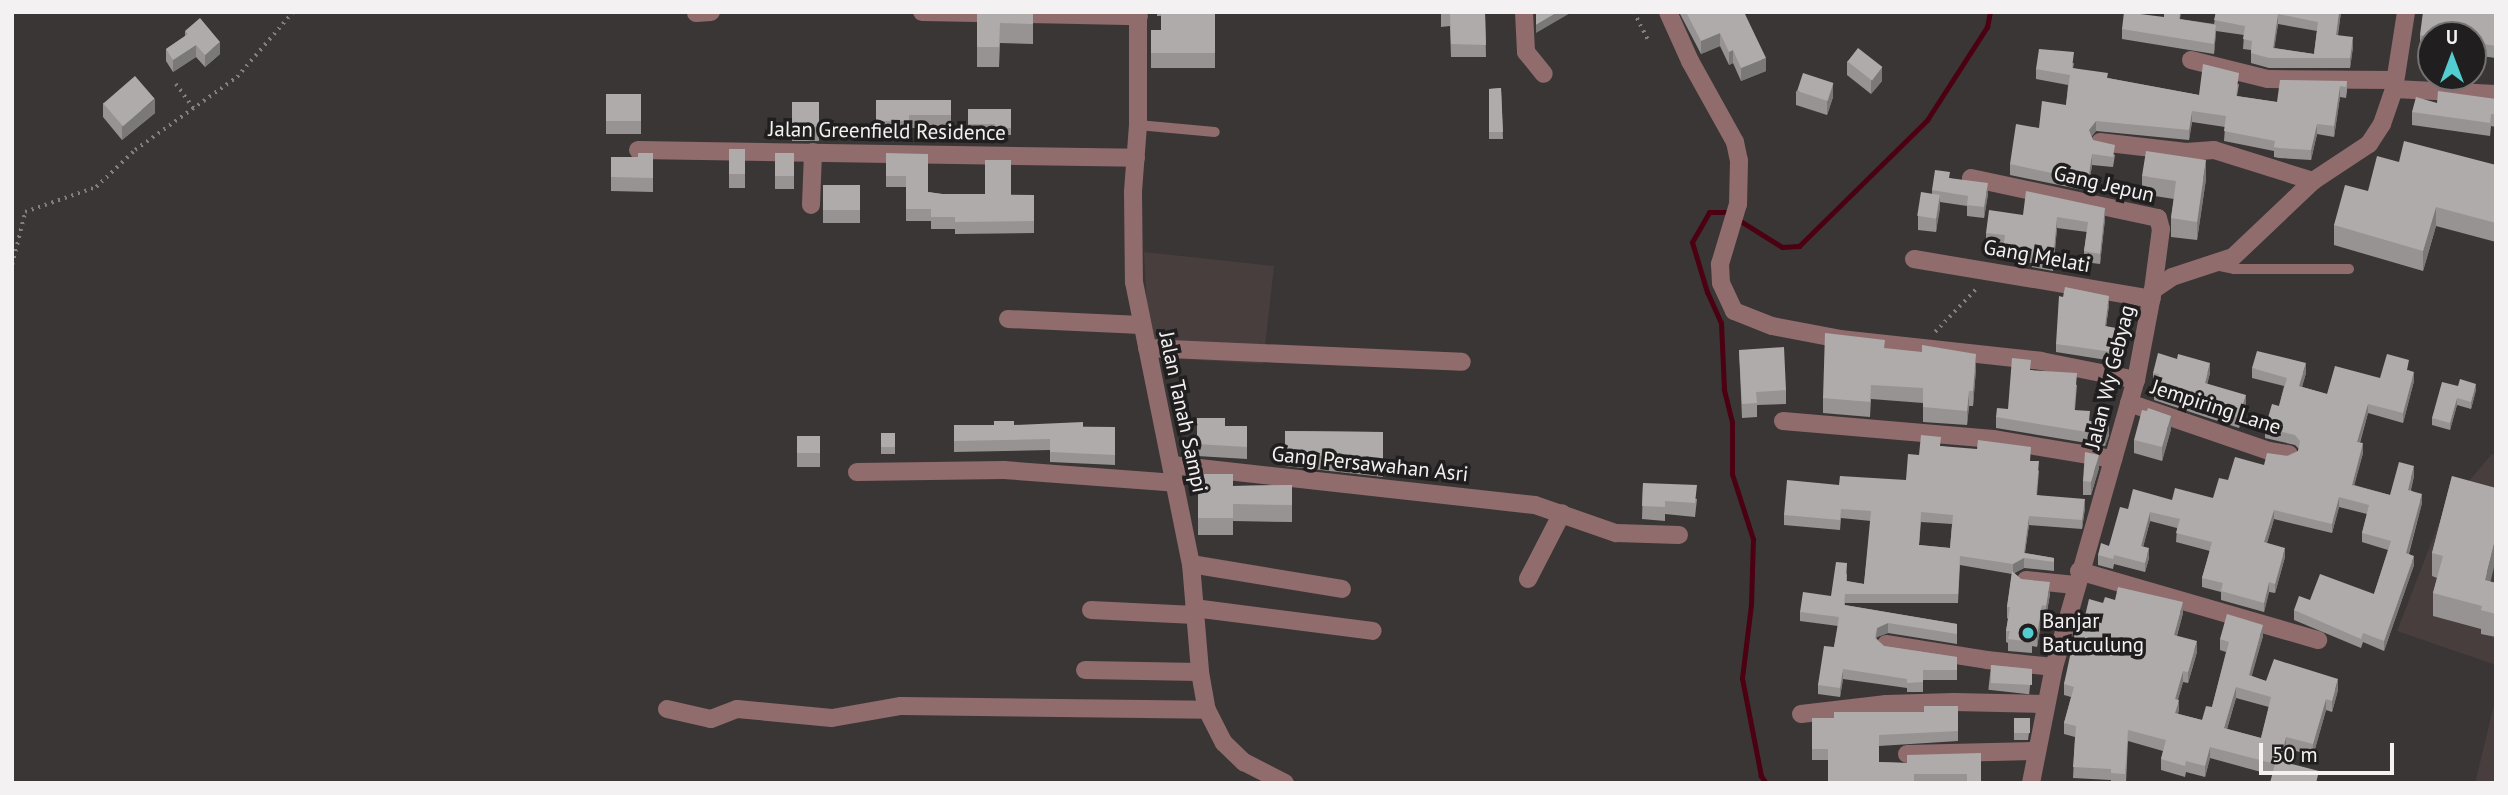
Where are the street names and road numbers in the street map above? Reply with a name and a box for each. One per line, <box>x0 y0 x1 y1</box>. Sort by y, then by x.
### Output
street label: Jalan Greenfield Residence <box>768 116 1006 146</box>
street label: Gang Jepun <box>2051 160 2157 208</box>
street label: Gang Melati <box>1982 234 2092 278</box>
street label: Jalan Wy Gebyag <box>2080 302 2140 452</box>
street label: Jalan Tanah Sampi <box>1154 329 1212 495</box>
street label: Jempiring Lane <box>2148 374 2284 440</box>
street label: Gang Persawahan Asri <box>1270 441 1470 487</box>

